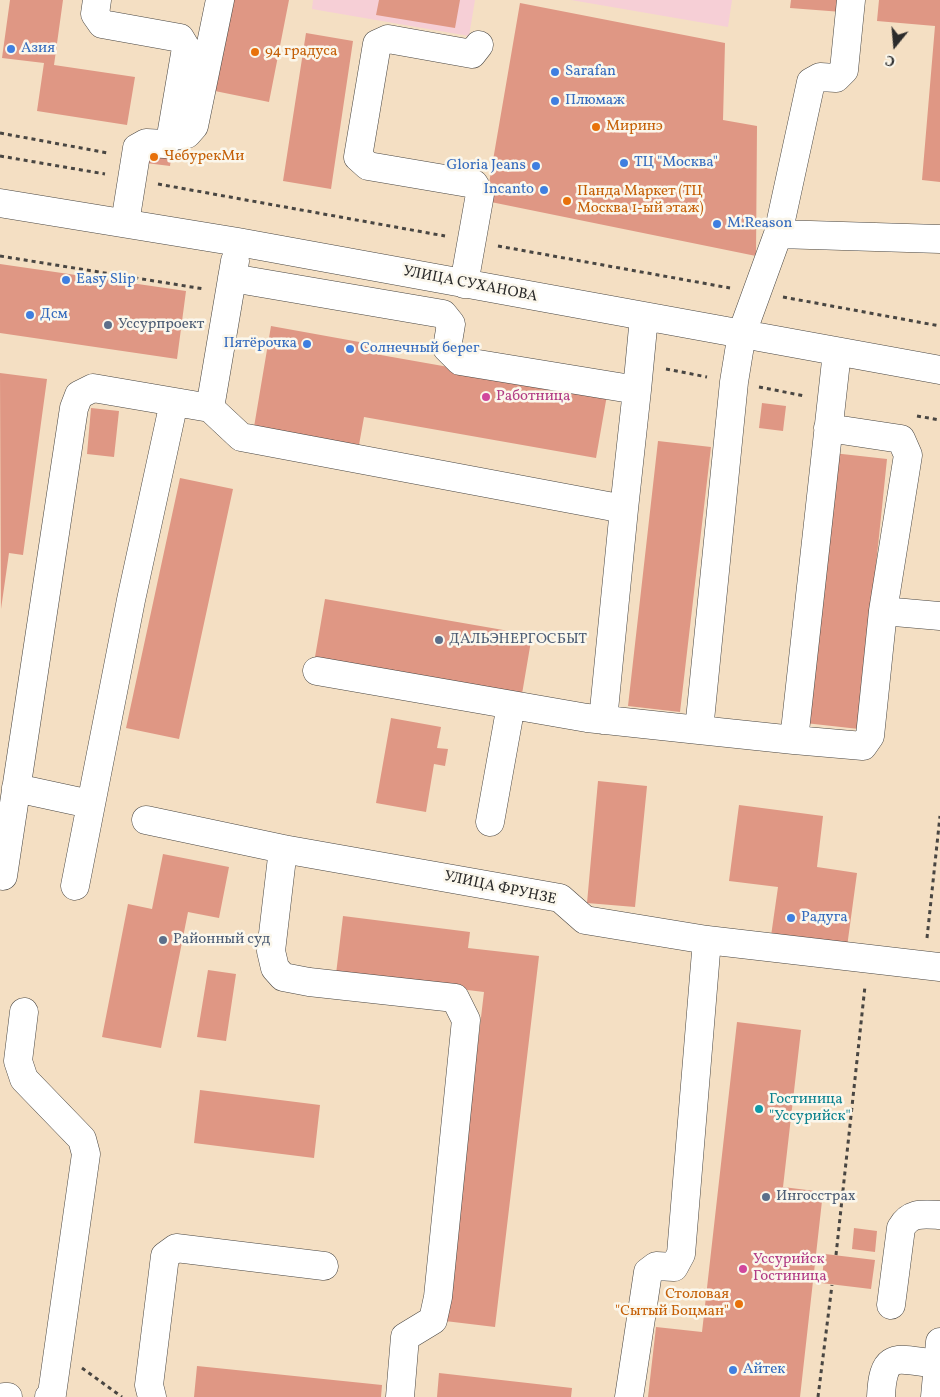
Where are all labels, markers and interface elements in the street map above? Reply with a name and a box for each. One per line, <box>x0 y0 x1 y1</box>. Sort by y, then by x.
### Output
north arrow <box>870 20 920 70</box>
place label: Азия <box>21 40 55 58</box>
marker: Азия <box>5 43 17 55</box>
place label: 94 градуса <box>265 43 337 61</box>
marker: 94 градуса <box>249 46 261 58</box>
text: С <box>883 49 898 70</box>
place label: Sarafan <box>565 63 616 81</box>
marker: Sarafan <box>549 66 561 78</box>
place label: Плюмаж <box>565 92 625 110</box>
marker: Плюмаж <box>549 95 561 107</box>
place label: Миринэ <box>606 118 663 136</box>
marker: Миринэ <box>590 121 602 133</box>
place label: ЧебурекМи <box>164 148 244 166</box>
marker: ЧебурекМи <box>148 151 160 163</box>
place label: ТЦ "Москва" <box>634 154 718 172</box>
place label: Gloria Jeans <box>446 157 526 175</box>
marker: ТЦ "Москва" <box>618 157 630 169</box>
marker: Gloria Jeans <box>530 160 542 172</box>
place label: Incanto <box>484 181 534 199</box>
place label: Панда Маркет (ТЦ Москва 1-ый этаж) <box>577 183 704 218</box>
marker: Incanto <box>538 184 550 196</box>
marker: Панда Маркет (ТЦ Москва 1-ый этаж) <box>561 195 573 207</box>
place label: M.Reason <box>727 215 792 233</box>
marker: M.Reason <box>711 218 723 230</box>
street label: УЛИЦА СУХАНОВА <box>401 263 539 307</box>
place label: Easy Slip <box>76 271 136 289</box>
marker: Easy Slip <box>60 274 72 286</box>
place label: Дсм <box>40 306 68 324</box>
marker: Дсм <box>24 309 36 321</box>
place label: Уссурпроект <box>118 316 204 334</box>
marker: Уссурпроект <box>102 319 114 331</box>
place label: Пятёрочка <box>223 335 297 353</box>
marker: Пятёрочка <box>301 338 313 350</box>
place label: Солнечный берег <box>360 340 479 358</box>
marker: Солнечный берег <box>344 343 356 355</box>
place label: Работница <box>496 388 571 406</box>
marker: Работница <box>480 391 492 403</box>
place label: ДАЛЬЭНЕРГОСБЫТ <box>449 631 587 649</box>
marker: ДАЛЬЭНЕРГОСБЫТ <box>433 634 445 646</box>
street label: УЛИЦА ФРУНЗЕ <box>442 868 558 910</box>
place label: Радуга <box>801 909 848 927</box>
marker: Радуга <box>785 912 797 924</box>
place label: Районный суд <box>173 931 270 949</box>
marker: Районный суд <box>157 934 169 946</box>
place label: Гостиница "Уссурийск" <box>769 1091 851 1126</box>
marker: Гостиница "Уссурийск" <box>753 1103 765 1115</box>
place label: Ингосстрах <box>776 1188 856 1206</box>
marker: Ингосстрах <box>760 1191 772 1203</box>
place label: Уссурийск Гостиница <box>753 1251 827 1286</box>
marker: Уссурийск Гостиница <box>737 1263 749 1275</box>
place label: Столовая "Сытый Боцман" <box>615 1286 729 1321</box>
marker: Столовая "Сытый Боцман" <box>733 1298 745 1310</box>
place label: Айтек <box>743 1361 785 1379</box>
marker: Айтек <box>727 1364 739 1376</box>

